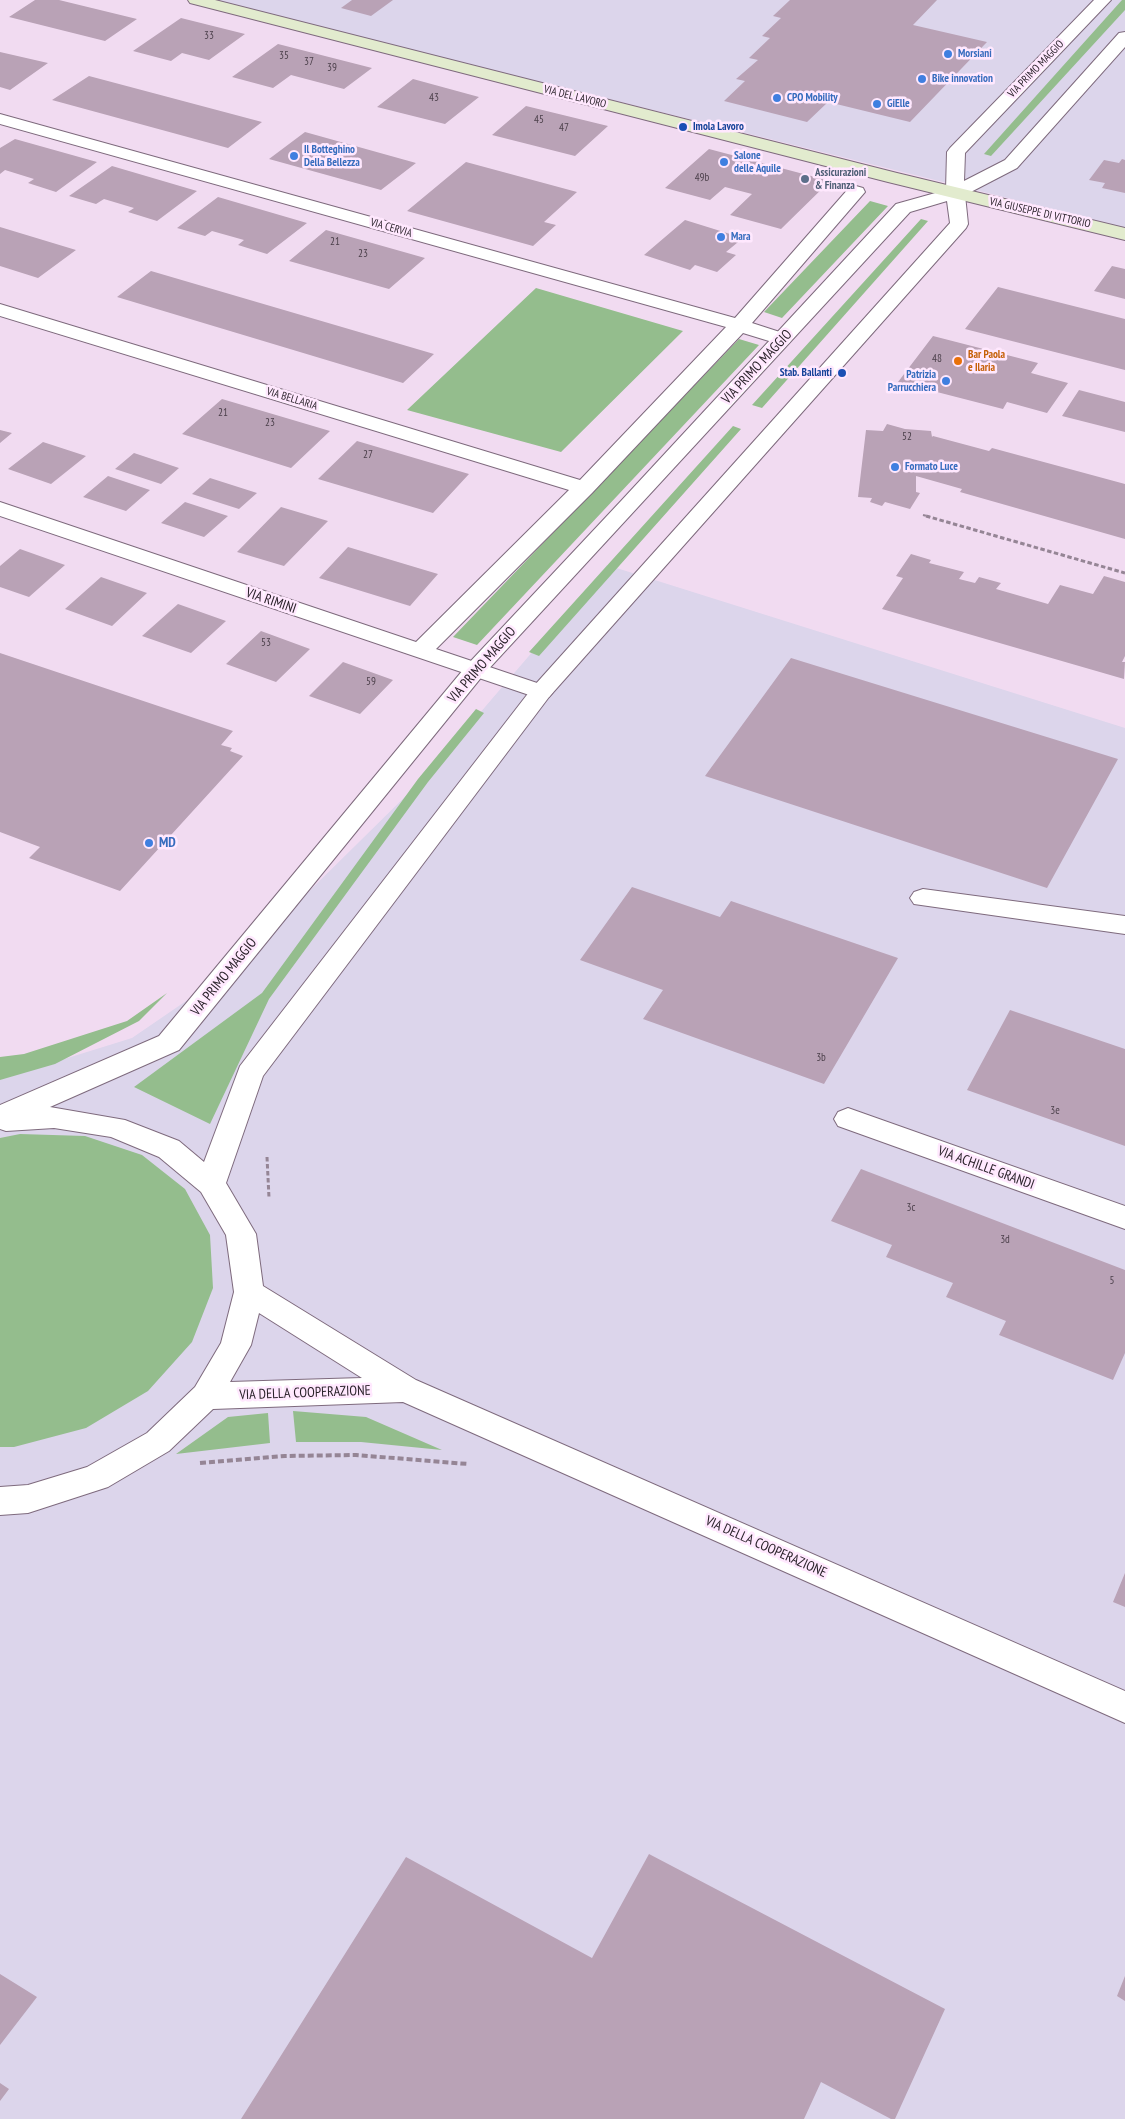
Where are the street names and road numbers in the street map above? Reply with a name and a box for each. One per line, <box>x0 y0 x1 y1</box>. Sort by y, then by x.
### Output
street label: VIA PRIMO MAGGIO <box>1005 38 1067 100</box>
street label: VIA DEL LAVORO <box>542 83 608 111</box>
street label: VIA GIUSEPPE DI VITTORIO <box>988 195 1092 231</box>
street label: VIA CERVIA <box>369 216 413 240</box>
street label: VIA PRIMO MAGGIO <box>718 326 796 408</box>
street label: VIA BELLARIA <box>265 385 319 413</box>
street label: VIA RIMINI <box>244 585 298 617</box>
street label: VIA PRIMO MAGGIO <box>444 624 520 706</box>
street label: VIA PRIMO MAGGIO <box>188 935 260 1019</box>
street label: VIA ACHILLE GRANDI <box>935 1143 1037 1193</box>
street label: VIA DELLA COOPERAZIONE <box>239 1382 371 1404</box>
street label: VIA DELLA COOPERAZIONE <box>703 1513 829 1581</box>

